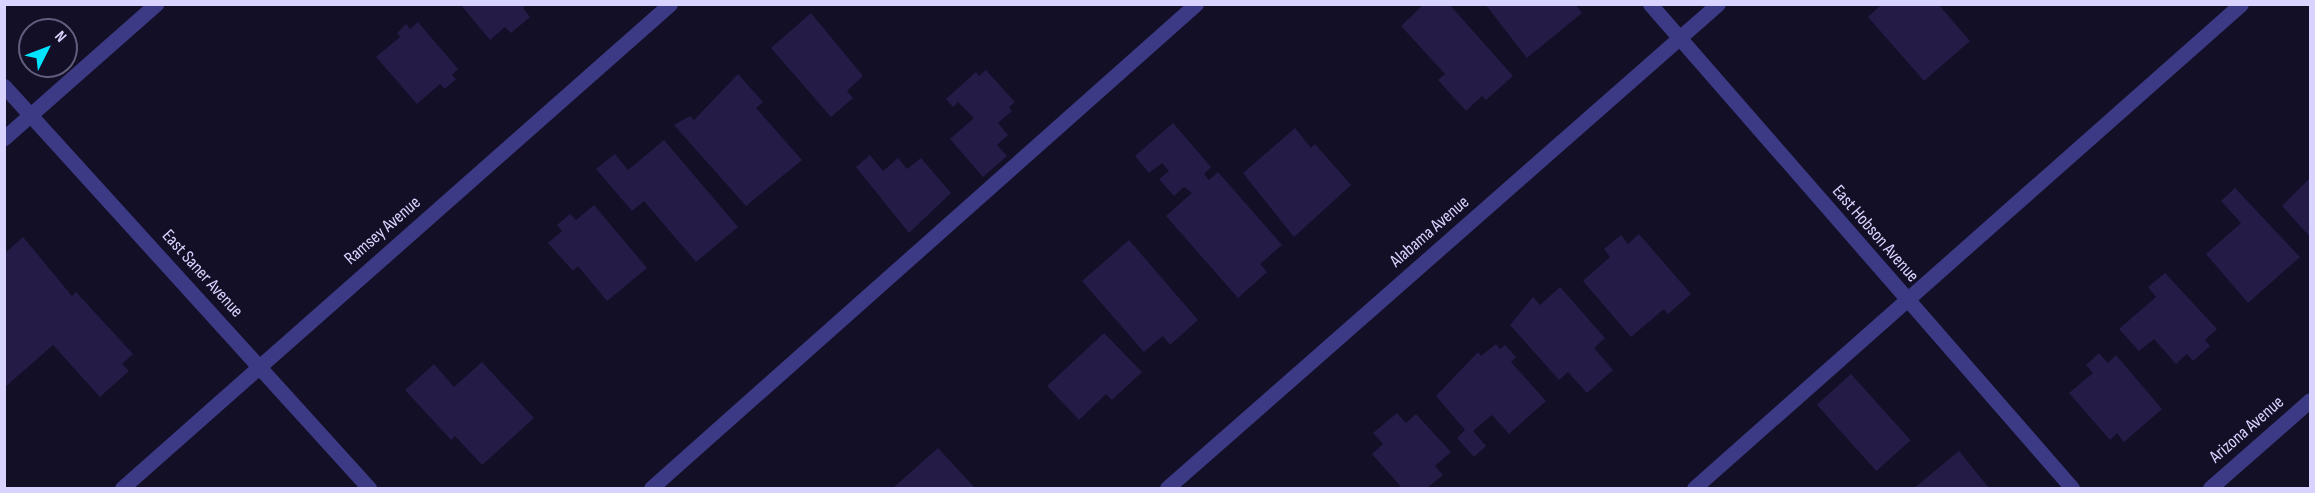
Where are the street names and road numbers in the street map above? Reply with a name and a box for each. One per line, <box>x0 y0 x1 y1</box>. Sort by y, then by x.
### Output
street label: East Hobson Avenue <box>1827 181 1923 287</box>
street label: Ramsey Avenue <box>340 192 426 270</box>
street label: Alabama Avenue <box>1386 192 1474 272</box>
street label: East Saner Avenue <box>157 226 247 322</box>
street label: Arizona Avenue <box>2205 392 2289 468</box>

